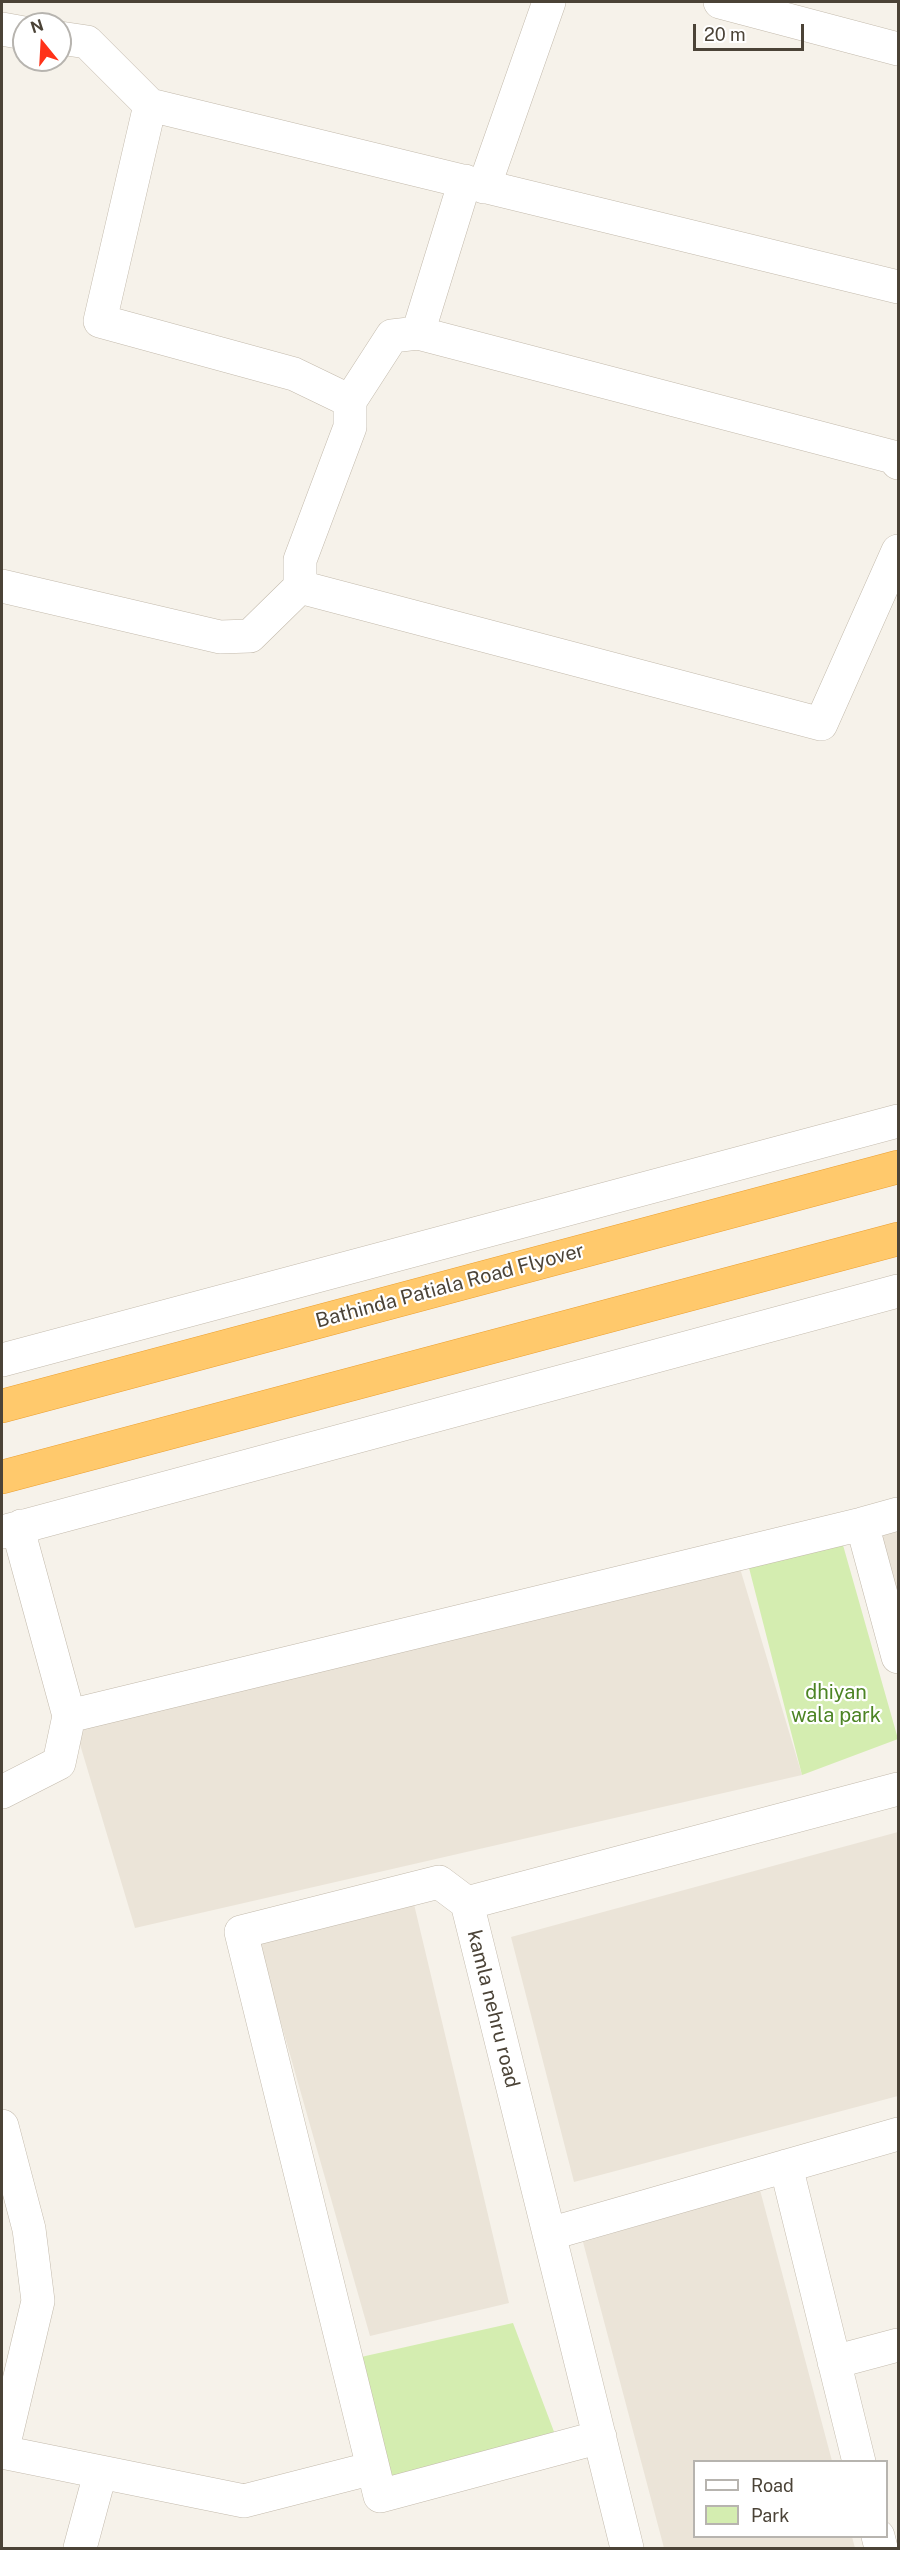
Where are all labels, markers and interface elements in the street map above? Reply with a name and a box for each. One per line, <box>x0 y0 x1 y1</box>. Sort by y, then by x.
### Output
north arrow <box>12 12 72 72</box>
scale bar <box>696 12 807 50</box>
text: N <box>28 15 46 37</box>
text: 20 m <box>704 24 746 45</box>
street label: Bathinda Patiala Road Flyover <box>313 1239 587 1333</box>
park label: dhiyan wala park <box>791 1681 881 1728</box>
street label: kamla nehru road <box>462 1928 524 2090</box>
legend <box>693 2460 888 2538</box>
text: Road <box>751 2475 794 2496</box>
text: Park <box>751 2505 789 2526</box>

